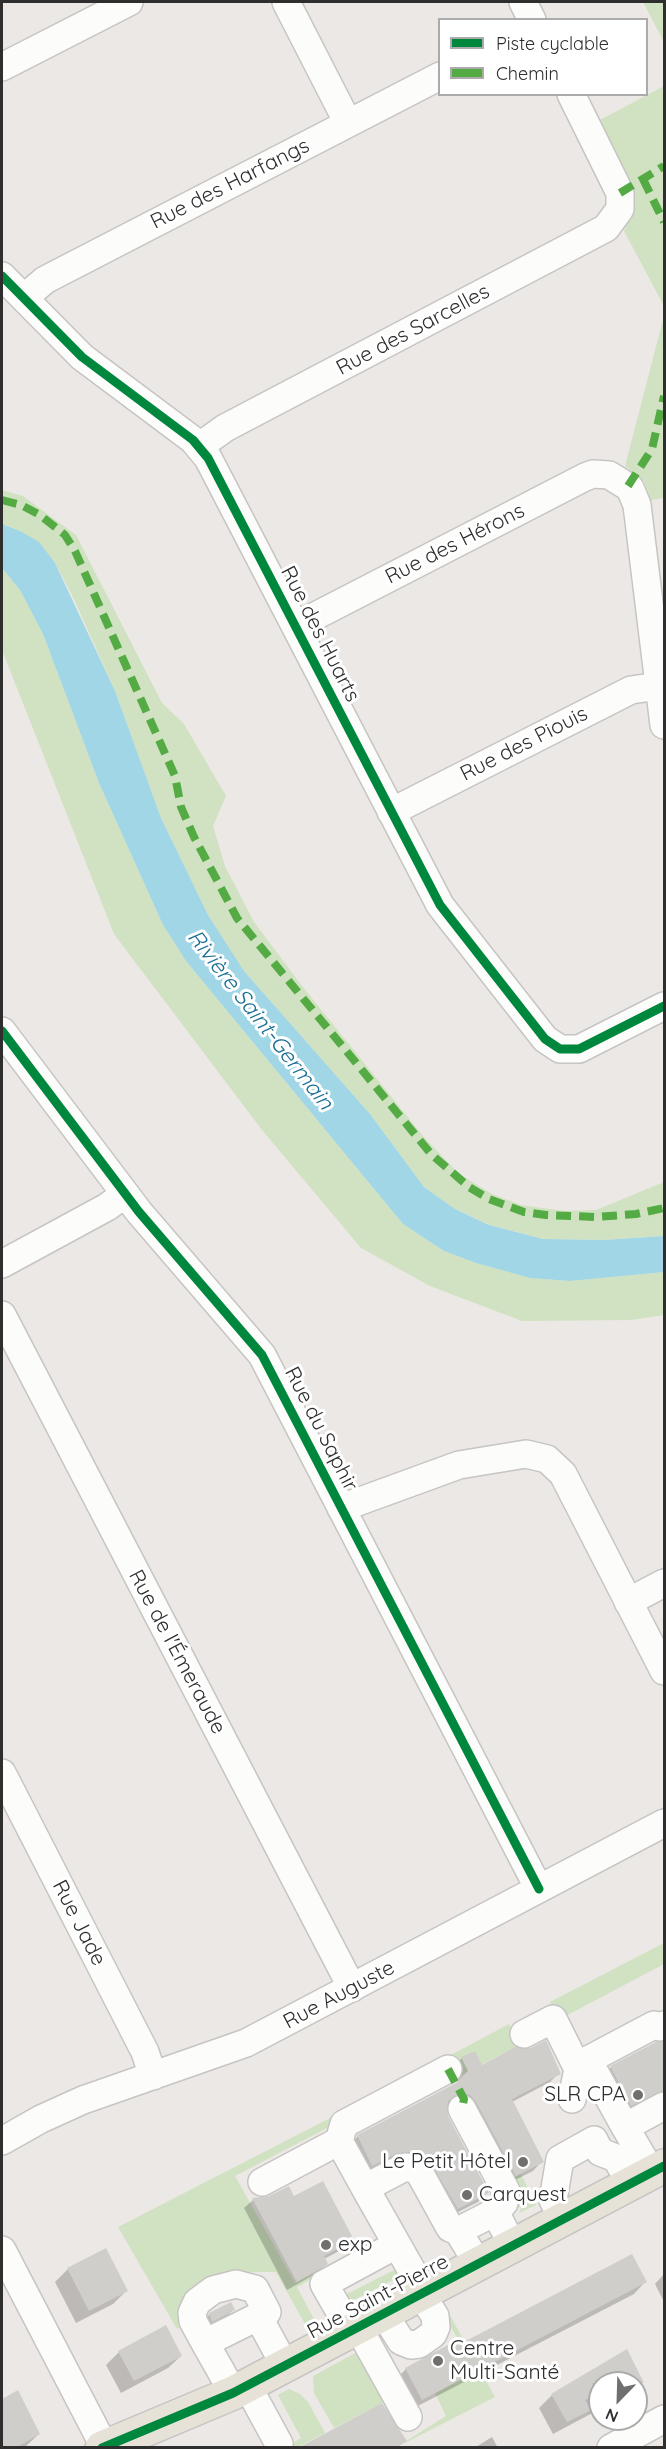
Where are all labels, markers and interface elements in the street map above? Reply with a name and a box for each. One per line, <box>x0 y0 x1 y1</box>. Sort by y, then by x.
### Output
legend <box>438 18 648 96</box>
text: Piste cyclable <box>496 32 609 55</box>
text: Chemin <box>496 62 559 85</box>
street label: Rue des Harfangs <box>146 133 314 235</box>
street label: Rue des Sarcelles <box>332 279 494 381</box>
street label: Rue des Hérons <box>381 498 529 590</box>
street label: Rue des Huarts <box>275 562 365 706</box>
street label: Rue des Piouis <box>456 701 592 787</box>
water label: Rivière Saint-Germain <box>182 925 338 1115</box>
street label: Rue du Saphir <box>279 1363 363 1495</box>
street label: Rue de l'Émeraude <box>123 1566 231 1738</box>
street label: Rue Jade <box>47 1876 111 1970</box>
street label: Rue Auguste <box>279 1955 399 2035</box>
place label: SLR CPA <box>544 2082 626 2108</box>
marker: SLR CPA <box>631 2088 645 2102</box>
place label: Le Petit Hôtel <box>382 2149 511 2175</box>
marker: Le Petit Hôtel <box>516 2155 530 2169</box>
place label: Carquest <box>479 2182 567 2208</box>
marker: Carquest <box>460 2188 474 2202</box>
place label: exp <box>338 2232 373 2258</box>
marker: exp <box>319 2238 333 2252</box>
street label: Rue Saint-Pierre <box>303 2249 453 2345</box>
place label: Centre Multi-Santé <box>450 2336 559 2386</box>
marker: Centre Multi-Santé <box>431 2354 445 2368</box>
north arrow <box>588 2371 648 2431</box>
text: N <box>602 2404 621 2427</box>

